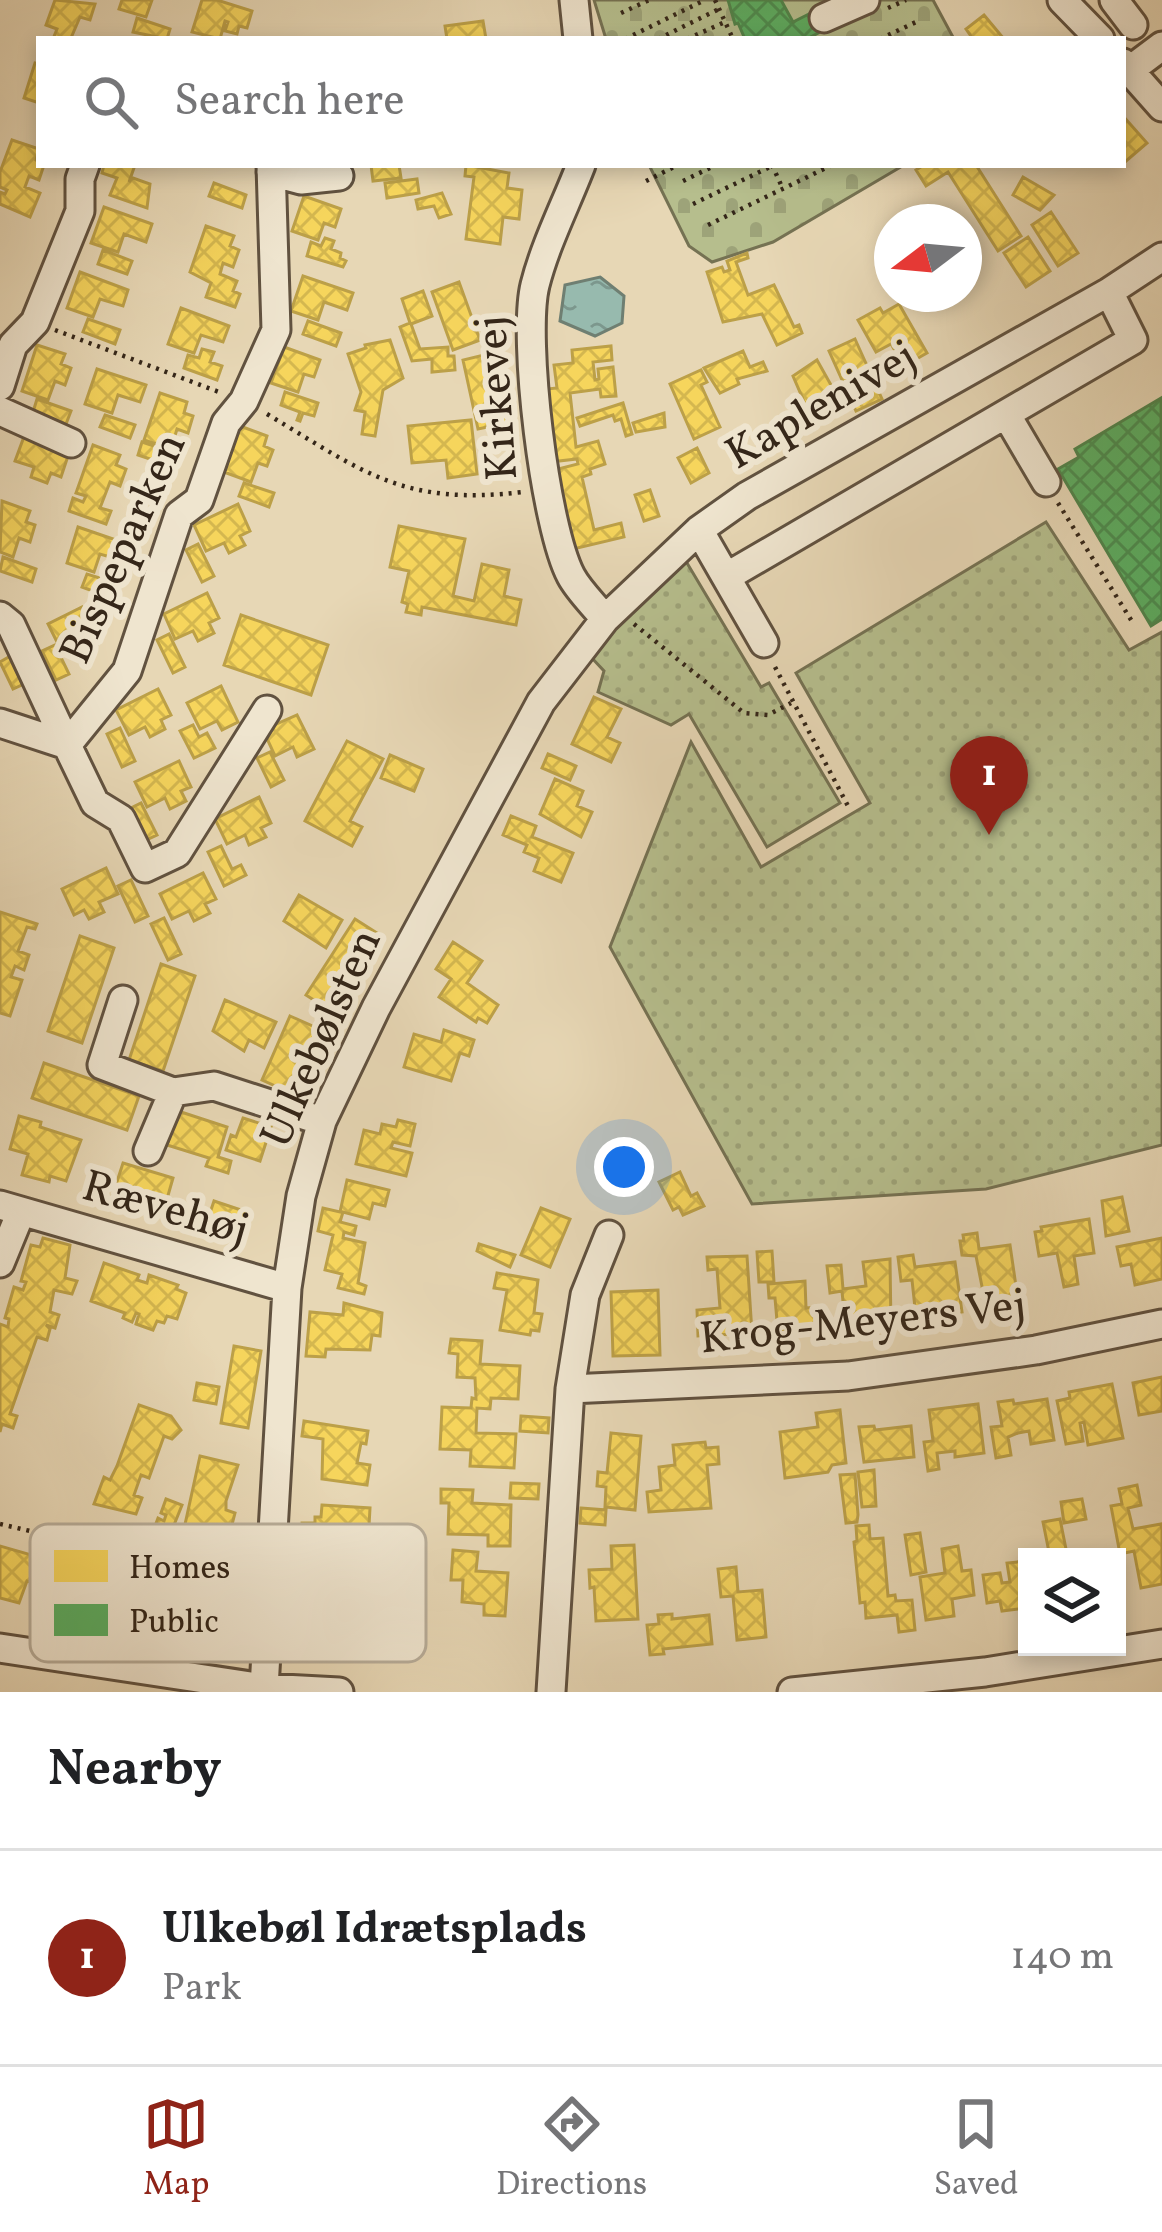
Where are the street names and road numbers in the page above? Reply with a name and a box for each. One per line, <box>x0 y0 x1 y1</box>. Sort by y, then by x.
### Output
street label: Kirkevej <box>462 313 536 483</box>
street label: Kaplenivej <box>715 327 929 487</box>
street label: Bispeparken <box>46 423 204 675</box>
street label: Ulkebølsten <box>247 920 399 1158</box>
street label: Rævehøj <box>75 1156 255 1264</box>
street label: Krog-Meyers Vej <box>697 1276 1029 1372</box>

